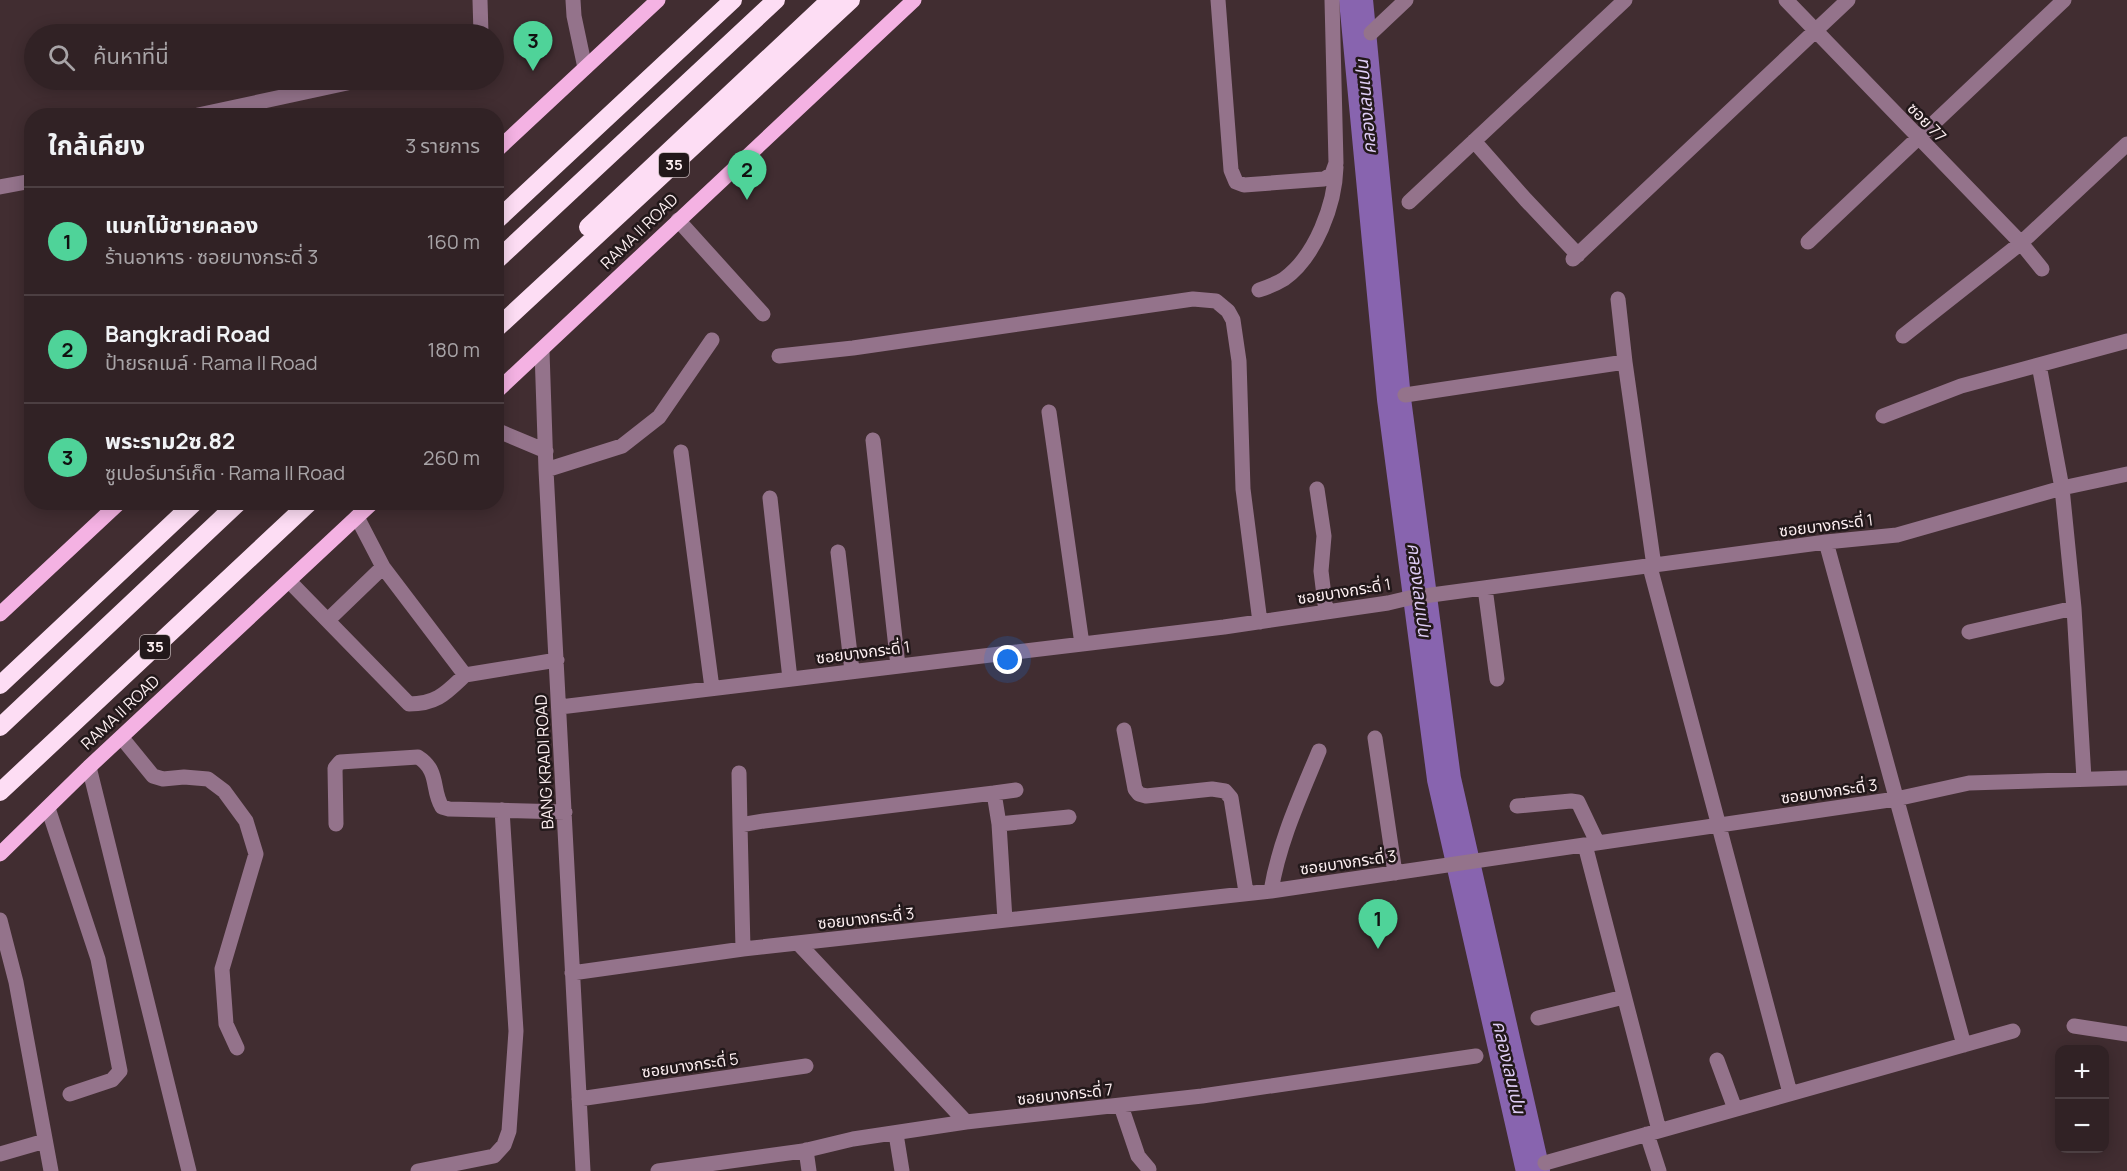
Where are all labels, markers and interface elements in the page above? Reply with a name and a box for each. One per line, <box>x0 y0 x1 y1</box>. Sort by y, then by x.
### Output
pin: 3 <box>514 22 552 71</box>
search box <box>24 24 504 90</box>
icon: search <box>45 41 78 74</box>
text: ค้นหาที่นี่ <box>93 41 169 71</box>
water label: คลองเลนเปน <box>1349 58 1381 155</box>
street label: ซอย 77 <box>1903 97 1951 147</box>
text: ใกล้เคียง <box>48 127 145 163</box>
text: 3 รายการ <box>405 132 480 159</box>
pin: 2 <box>728 150 766 200</box>
road number: 35 <box>659 153 689 177</box>
street label: RAMA II ROAD <box>595 188 683 274</box>
text: แมกไม้ชายคลอง <box>105 210 258 240</box>
text: 1 <box>63 228 72 255</box>
text: 160 m <box>427 228 480 255</box>
text: ร้านอาหาร · ซอยบางกระดี่ 3 <box>105 243 318 270</box>
text: Bangkradi Road <box>105 319 270 349</box>
text: 2 <box>62 336 73 363</box>
text: 180 m <box>427 336 480 363</box>
text: ป้ายรถเมล์ · Rama II Road <box>105 349 318 376</box>
text: พระราม2ซ.82 <box>105 426 235 456</box>
text: 3 <box>62 444 73 471</box>
text: 260 m <box>423 444 480 471</box>
text: ซูเปอร์มาร์เก็ต · Rama II Road <box>105 459 345 486</box>
street label: ซอยบางกระดี่ 1 <box>1778 508 1874 542</box>
water label: คลองเลนเปน <box>1402 541 1438 639</box>
street label: ซอยบางกระดี่ 1 <box>1296 573 1392 609</box>
road number: 35 <box>140 635 170 659</box>
street label: ซอยบางกระดี่ 1 <box>815 635 911 669</box>
your location <box>993 645 1022 674</box>
street label: RAMA II ROAD <box>76 670 164 754</box>
street label: BANG KRADI ROAD <box>529 694 559 830</box>
street label: ซอยบางกระดี่ 3 <box>1779 773 1879 809</box>
street label: ซอยบางกระดี่ 3 <box>1298 844 1398 880</box>
pin: 1 <box>1358 900 1398 949</box>
street label: ซอยบางกระดี่ 3 <box>817 902 915 934</box>
water label: คลองเลนเปน <box>1488 1018 1533 1117</box>
map controls <box>2055 1045 2109 1153</box>
button: + <box>2055 1045 2109 1099</box>
street label: ซอยบางกระดี่ 5 <box>640 1047 740 1083</box>
street label: ซอยบางกระดี่ 7 <box>1016 1078 1114 1110</box>
button: − <box>2055 1099 2109 1153</box>

